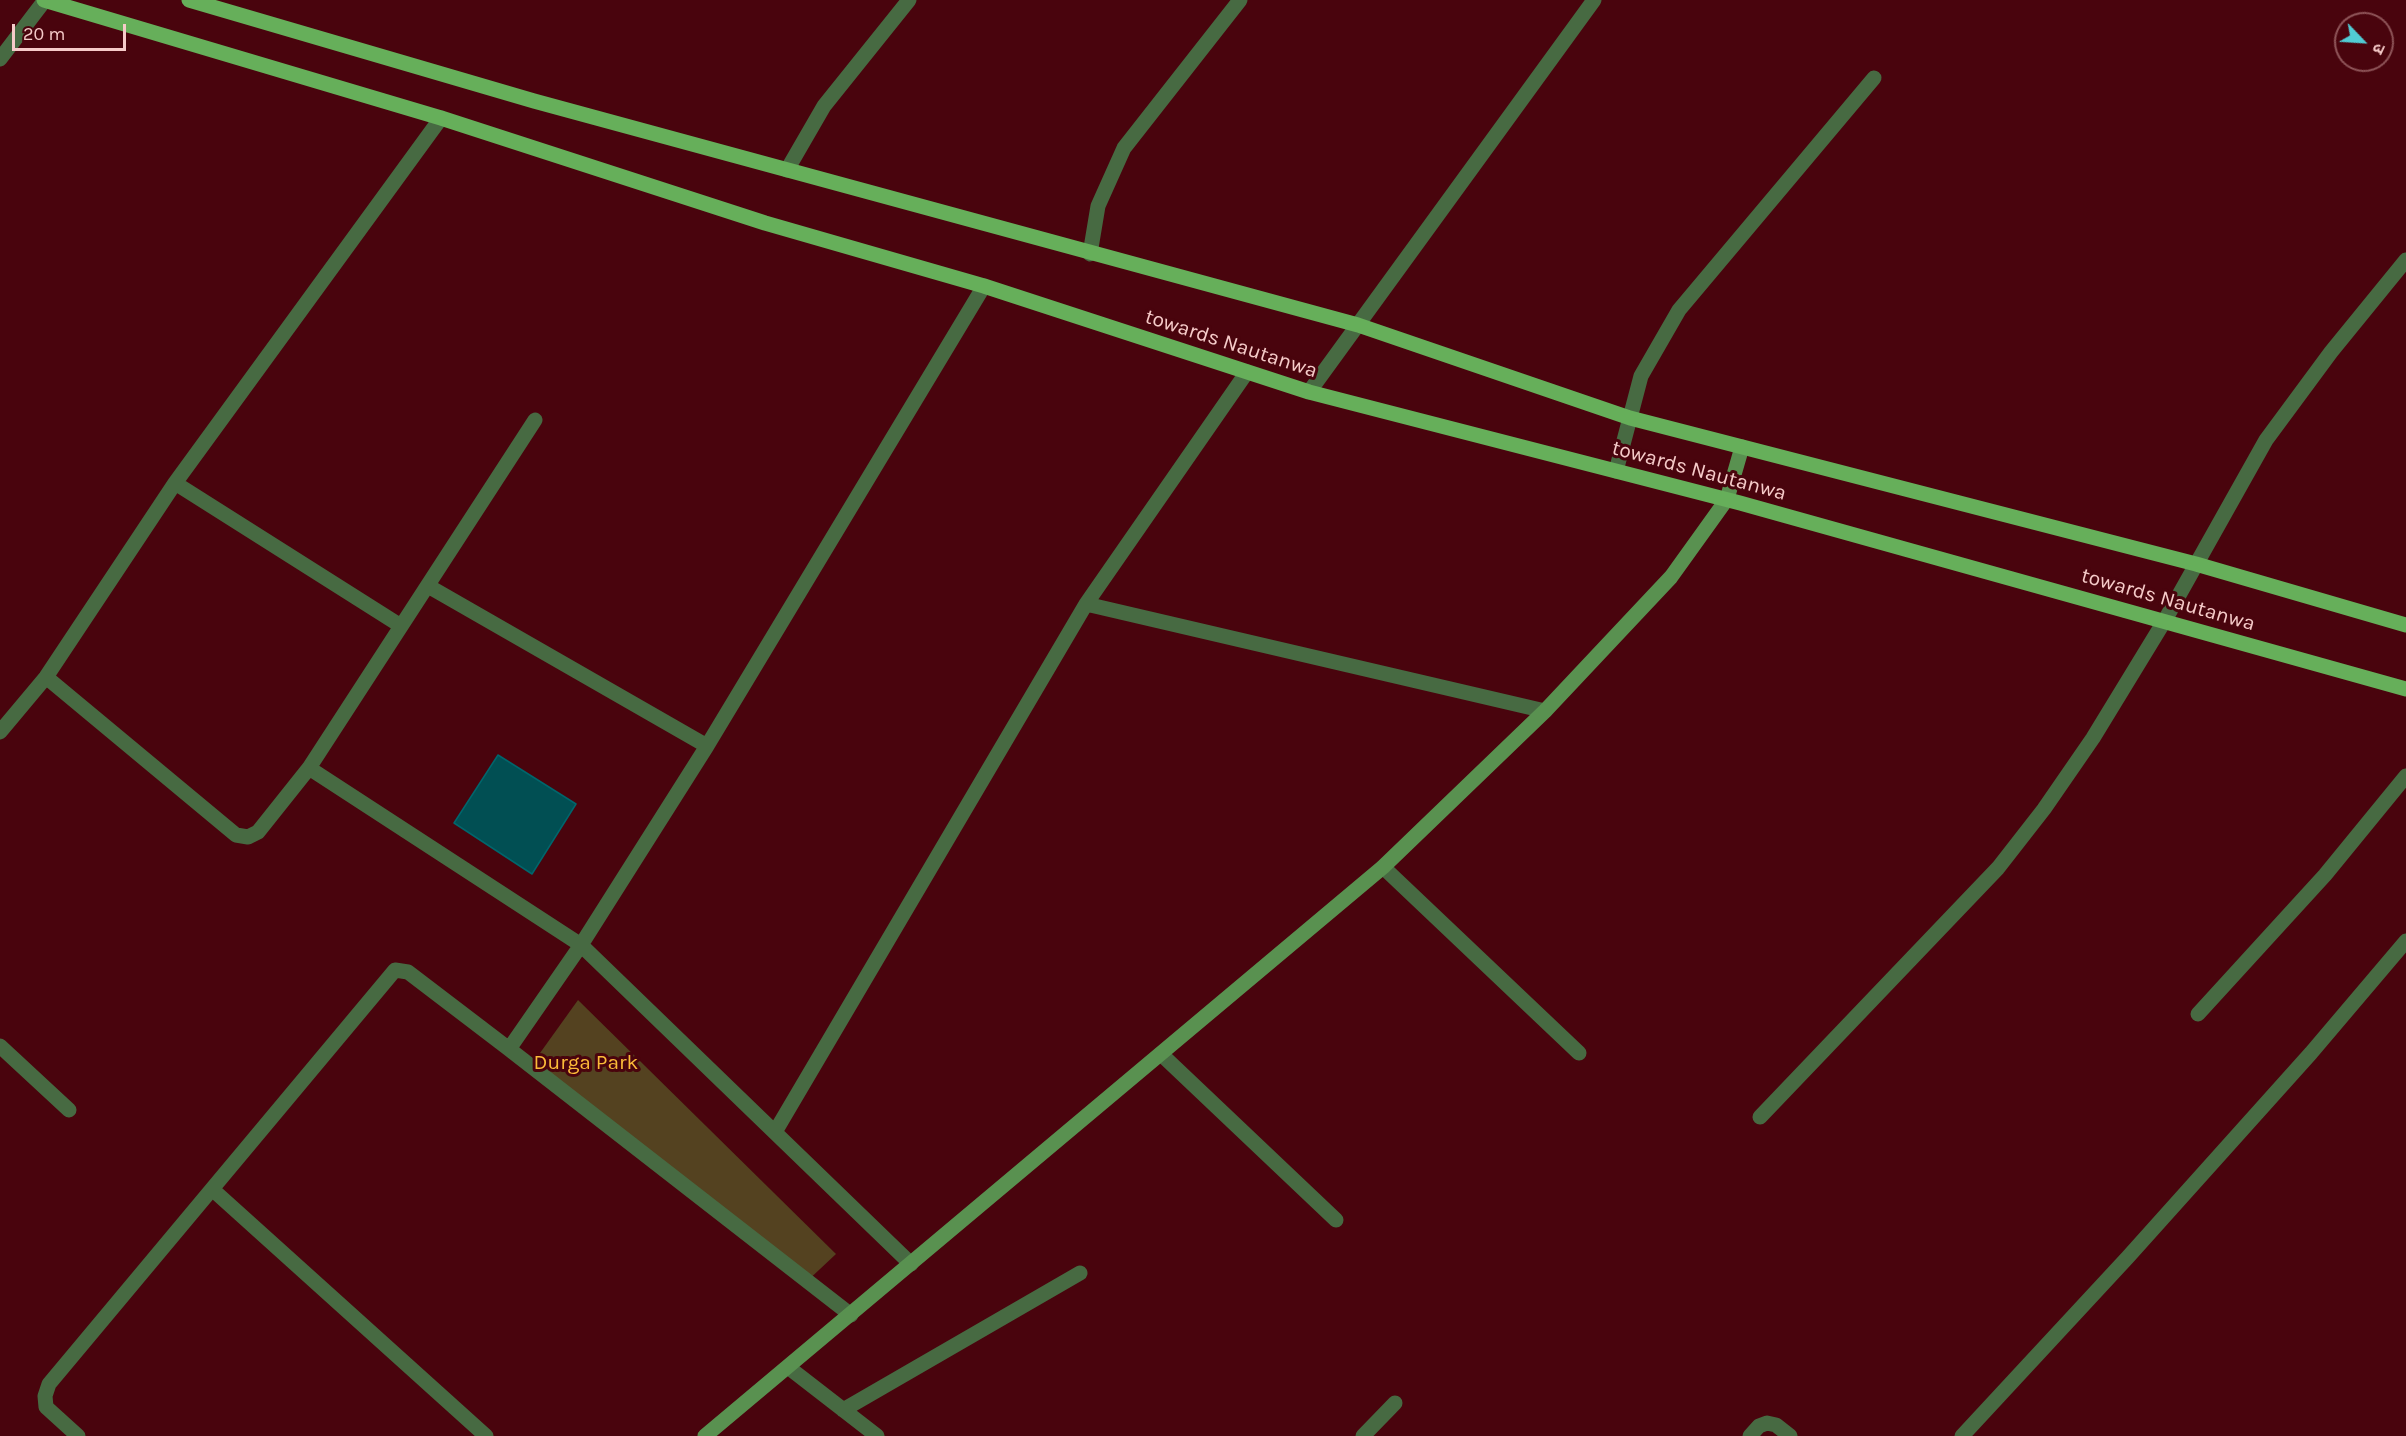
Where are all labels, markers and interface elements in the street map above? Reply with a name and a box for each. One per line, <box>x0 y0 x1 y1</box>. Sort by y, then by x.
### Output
scale bar <box>15 12 129 50</box>
north arrow <box>2334 12 2394 72</box>
text: 20 m <box>23 23 65 45</box>
text: उ <box>2368 41 2390 57</box>
street label: towards Nautanwa <box>1142 304 1320 384</box>
street label: towards Nautanwa <box>1609 436 1789 506</box>
street label: towards Nautanwa <box>2078 563 2258 637</box>
park label: Durga Park <box>534 1050 638 1076</box>

